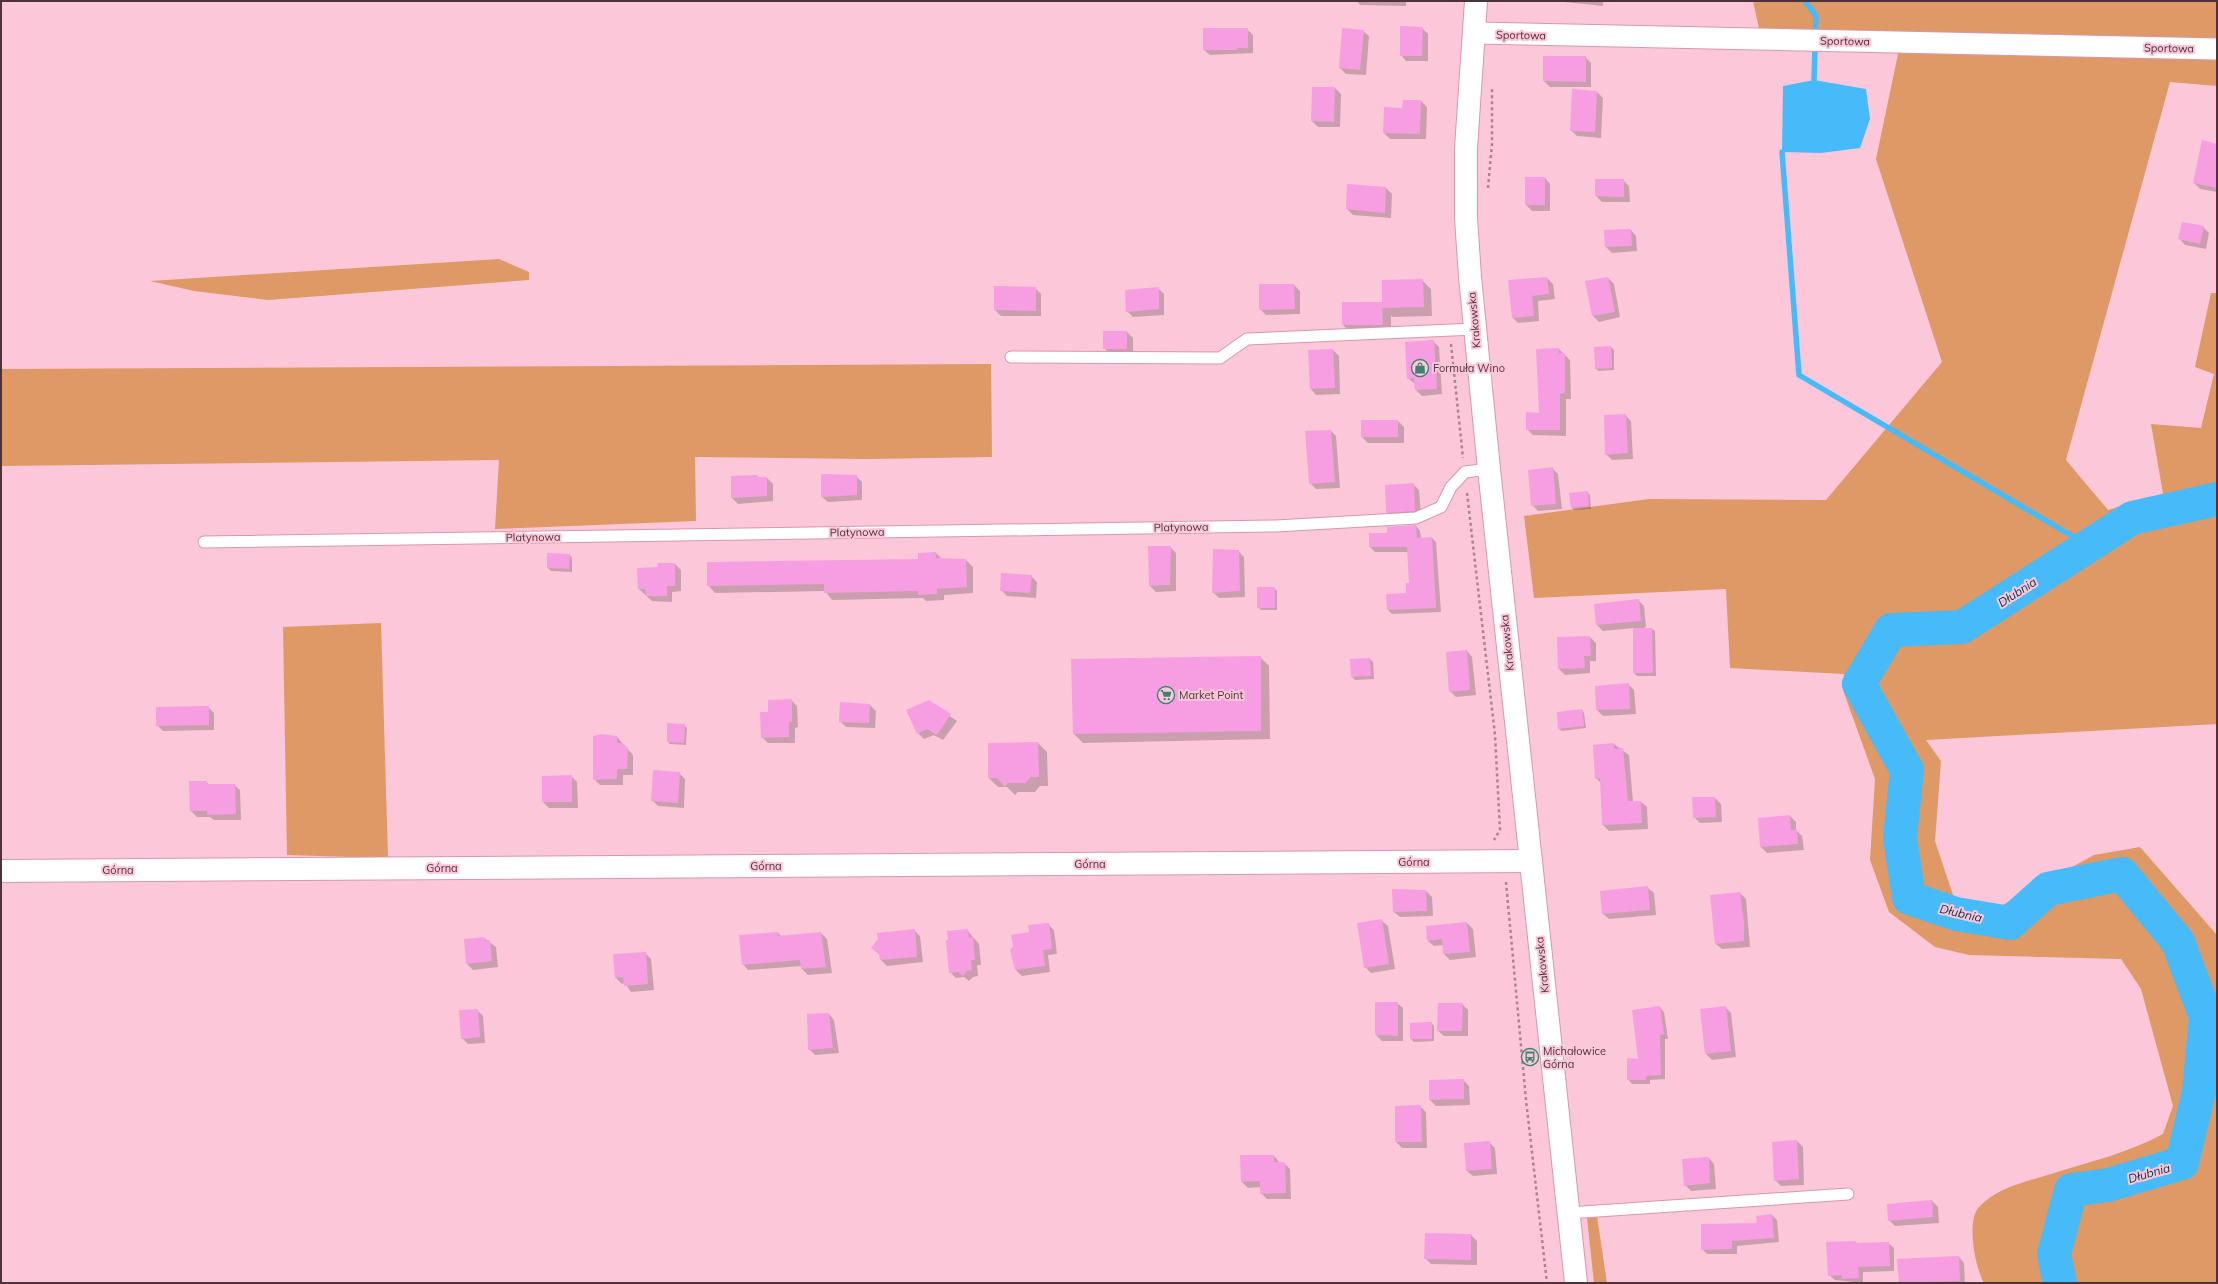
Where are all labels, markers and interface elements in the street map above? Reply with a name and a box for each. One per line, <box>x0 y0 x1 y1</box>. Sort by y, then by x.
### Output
street label: Sportowa <box>1496 28 1546 42</box>
street label: Sportowa <box>1820 34 1870 48</box>
street label: Sportowa <box>2144 41 2194 55</box>
street label: Krakowska <box>1465 291 1483 349</box>
shop icon: Formuła Wino <box>1410 358 1430 378</box>
place label: Formuła Wino <box>1433 361 1505 375</box>
street label: Platynowa <box>1153 520 1209 534</box>
street label: Platynowa <box>829 525 885 539</box>
street label: Platynowa <box>505 530 561 544</box>
water label: Dłubnia <box>1995 574 2039 610</box>
street label: Krakowska <box>1497 614 1517 672</box>
supermarket icon: Market Point <box>1156 685 1176 705</box>
place label: Market Point <box>1179 688 1244 702</box>
street label: Górna <box>1398 855 1430 869</box>
street label: Górna <box>1074 857 1106 871</box>
street label: Górna <box>750 859 782 873</box>
street label: Górna <box>426 861 458 875</box>
street label: Górna <box>102 863 134 877</box>
water label: Dłubnia <box>1938 901 1984 925</box>
street label: Krakowska <box>1532 936 1552 994</box>
place label: Michałowice Górna <box>1543 1044 1606 1071</box>
bus stop icon: Michałowice Górna <box>1520 1047 1540 1067</box>
water label: Dłubnia <box>2126 1160 2172 1186</box>

